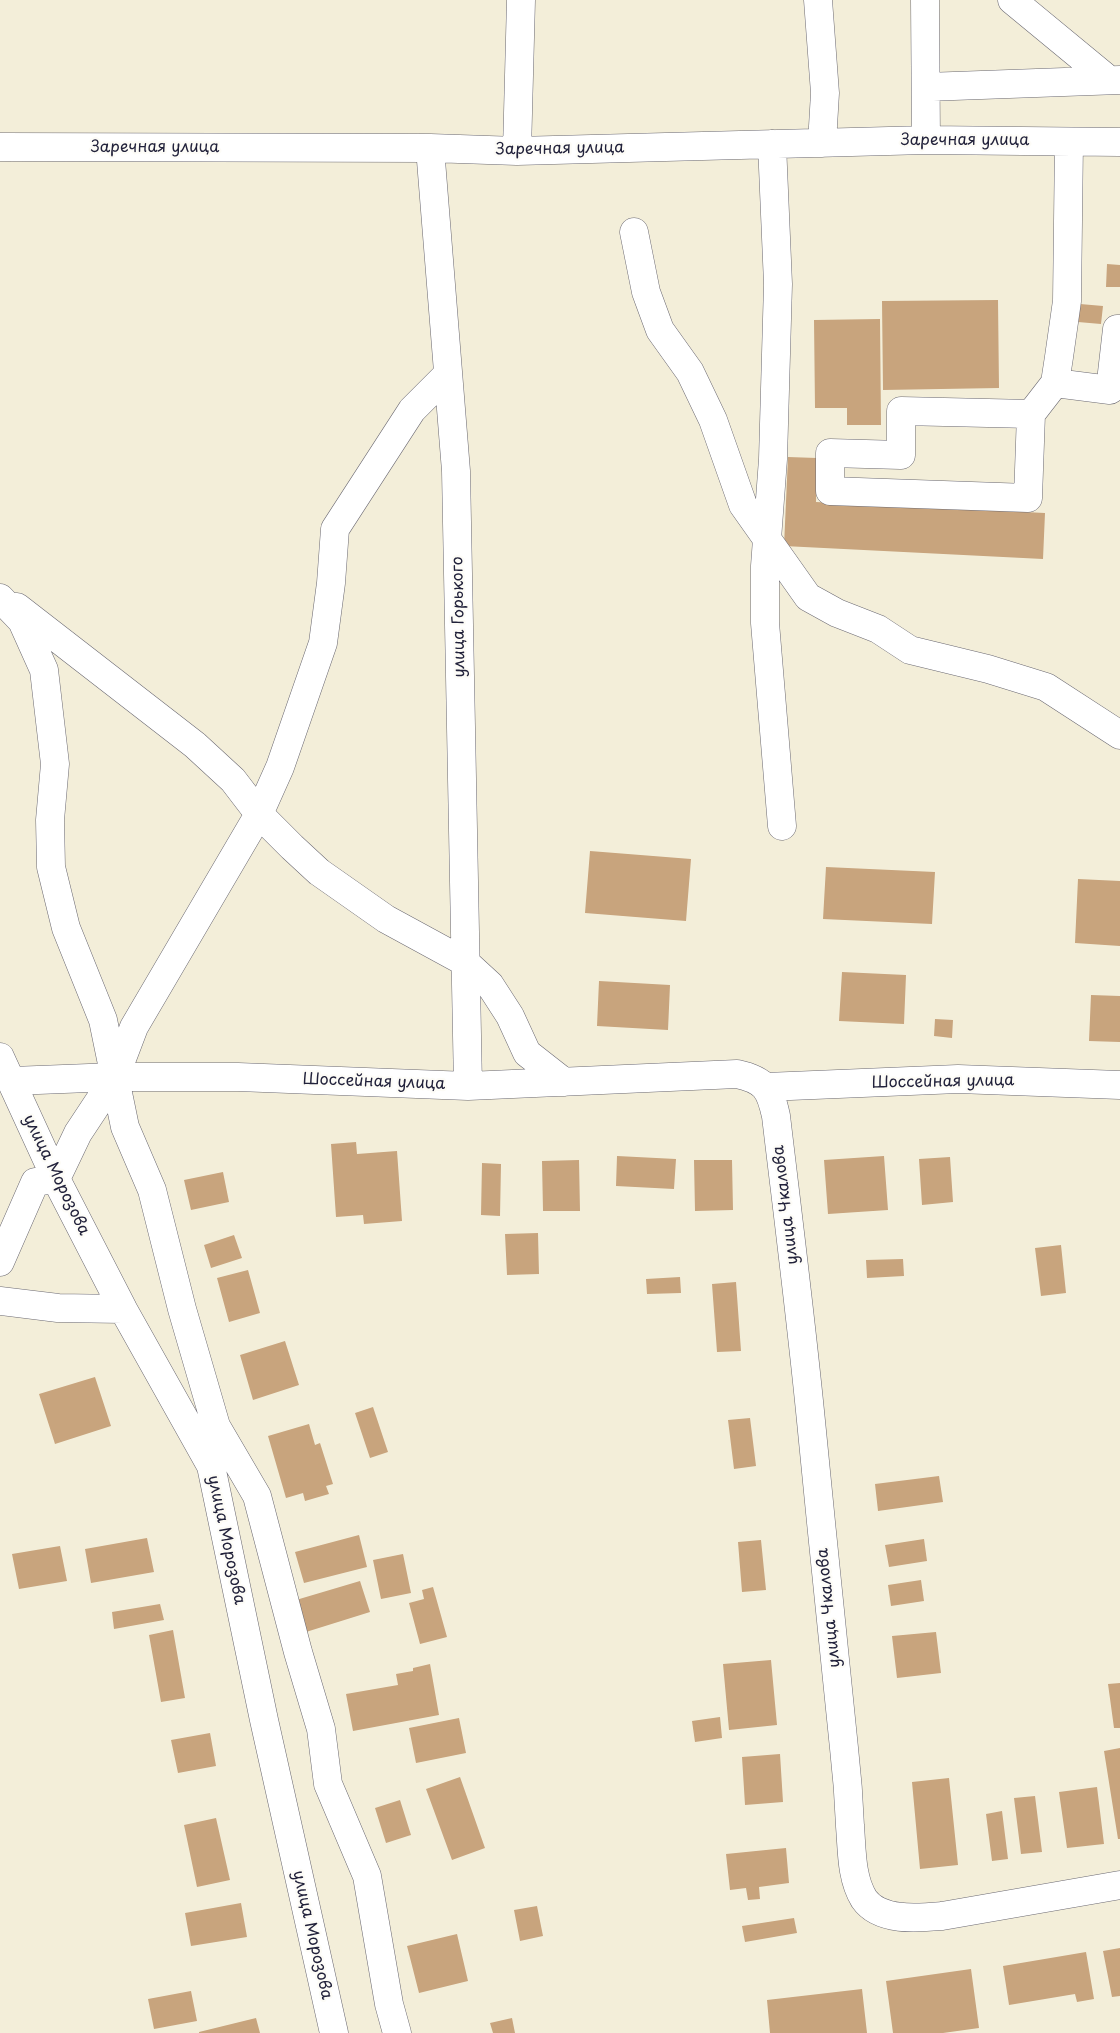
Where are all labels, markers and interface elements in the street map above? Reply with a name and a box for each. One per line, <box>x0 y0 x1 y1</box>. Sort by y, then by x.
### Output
street label: Заречная улица <box>901 131 1029 151</box>
street label: Заречная улица <box>91 138 219 158</box>
street label: Заречная улица <box>496 138 624 160</box>
street label: улица Горького <box>448 556 470 678</box>
street label: Шоссейная улица <box>302 1070 446 1094</box>
street label: Шоссейная улица <box>871 1071 1015 1093</box>
street label: улица Морозова <box>18 1112 94 1238</box>
street label: улица Чкалова <box>769 1144 803 1266</box>
street label: улица Морозова <box>203 1474 249 1606</box>
street label: улица Чкалова <box>813 1547 845 1669</box>
street label: улица Морозова <box>288 1869 336 2001</box>

